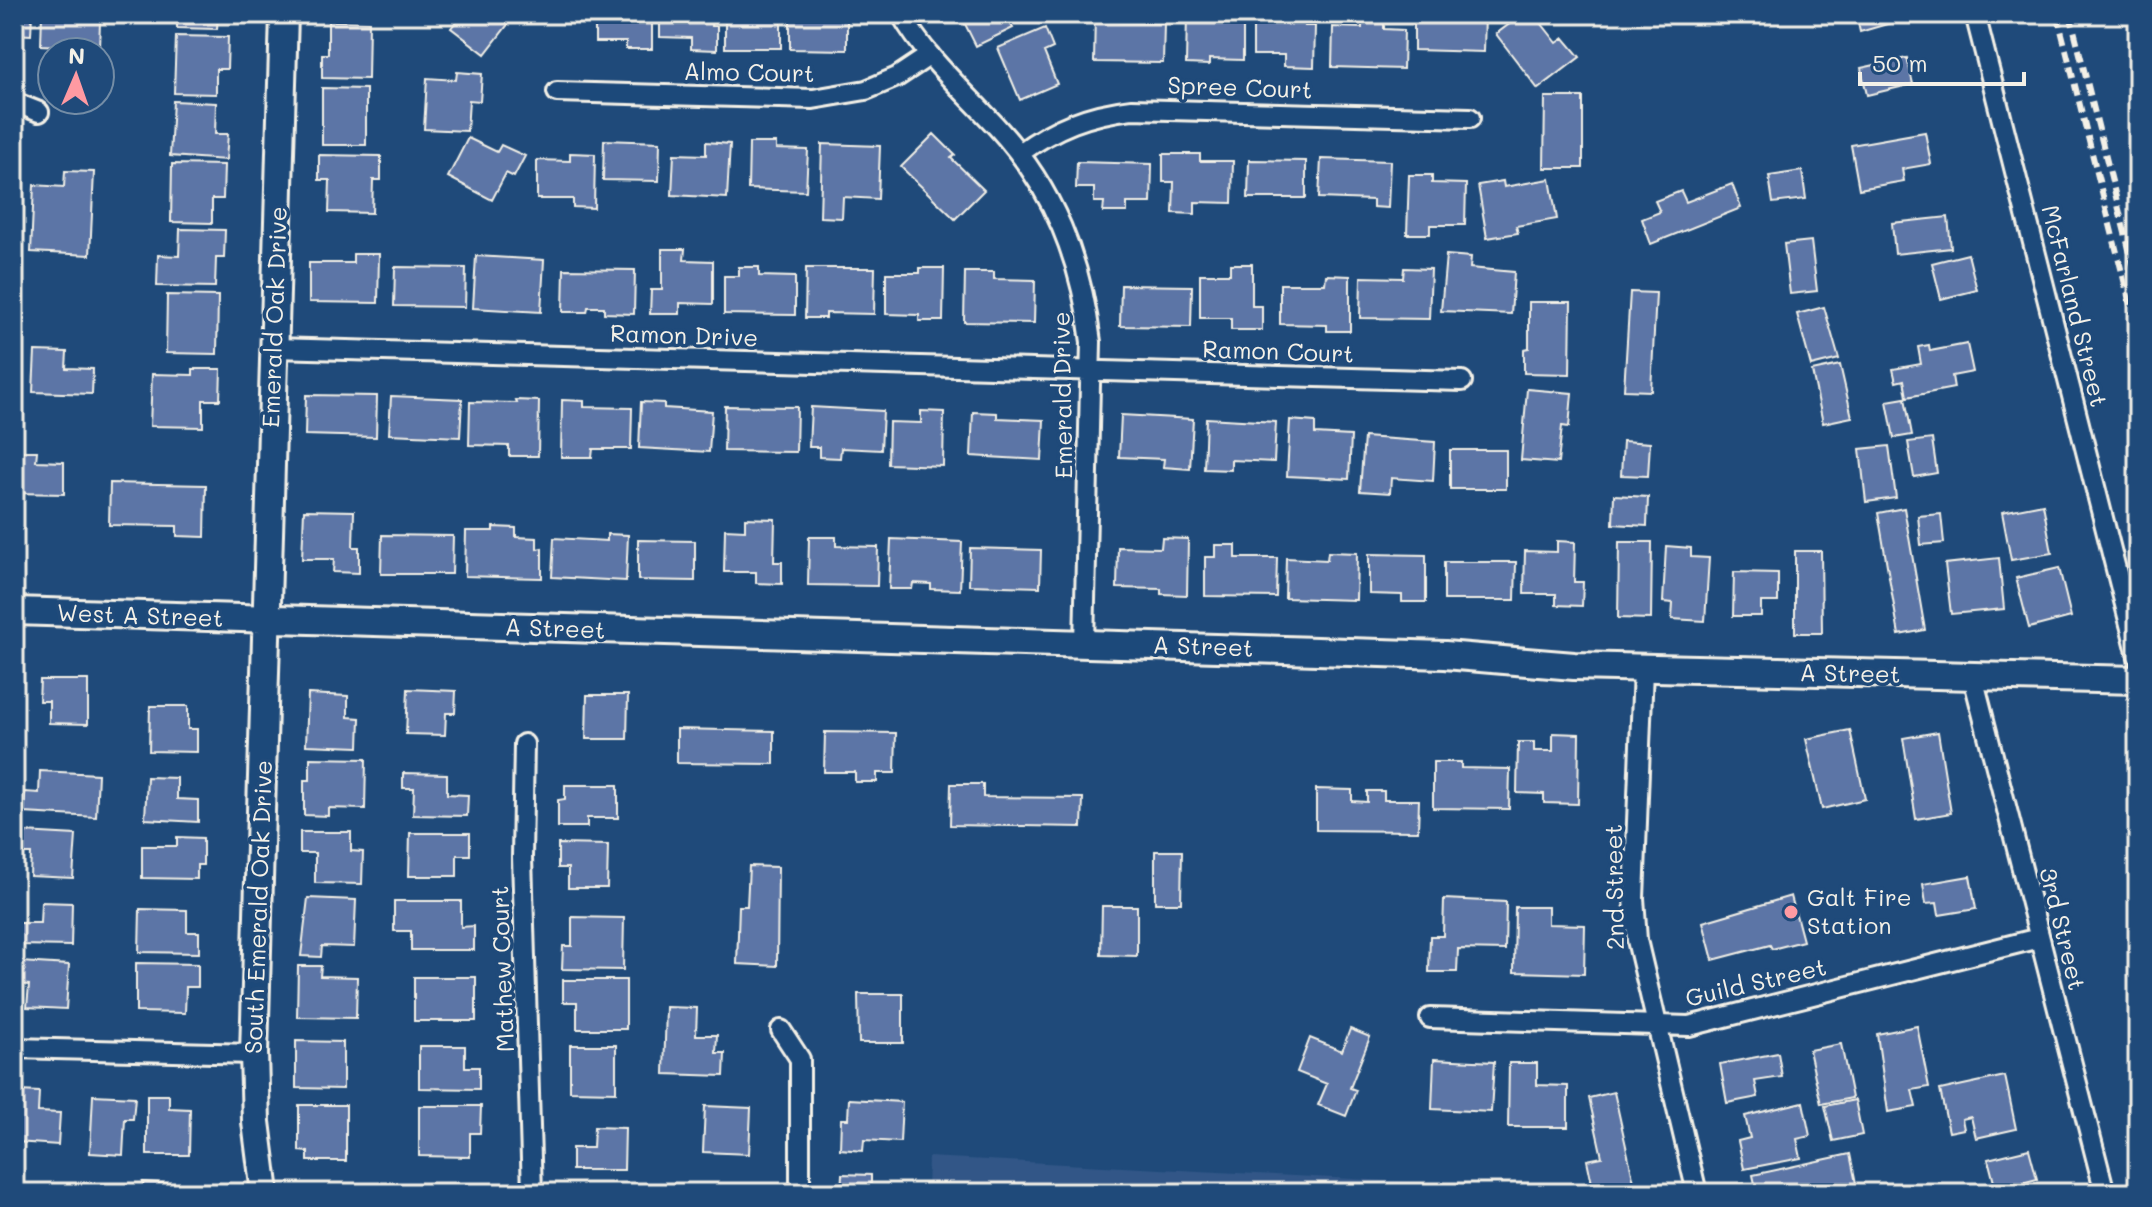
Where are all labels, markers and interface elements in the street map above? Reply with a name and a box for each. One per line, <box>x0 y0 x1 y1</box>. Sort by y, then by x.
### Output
north arrow <box>36 36 116 116</box>
scale bar <box>1860 36 2024 86</box>
text: N <box>68 41 86 70</box>
text: 50 m <box>1872 47 1928 78</box>
street label: Almo Court <box>683 55 815 88</box>
street label: Spree Court <box>1167 68 1313 105</box>
street label: McFarland Street <box>2035 201 2116 410</box>
street label: Emerald Oak Drive <box>254 206 293 428</box>
street label: Emerald Drive <box>1045 311 1078 479</box>
street label: Ramon Drive <box>610 316 759 353</box>
street label: Ramon Court <box>1202 332 1354 369</box>
street label: West A Street <box>56 596 224 633</box>
street label: A Street <box>504 610 606 645</box>
street label: A Street <box>1152 628 1254 663</box>
street label: A Street <box>1799 656 1901 689</box>
street label: South Emerald Oak Drive <box>237 759 278 1054</box>
street label: 2nd Street <box>1597 824 1630 950</box>
street label: 3rd Street <box>2033 864 2094 993</box>
place label: Galt Fire Station <box>1807 881 1912 940</box>
street label: Mathew Court <box>483 885 520 1053</box>
marker: Galt Fire Station <box>1782 903 1800 921</box>
street label: Guild Street <box>1682 950 1829 1013</box>

